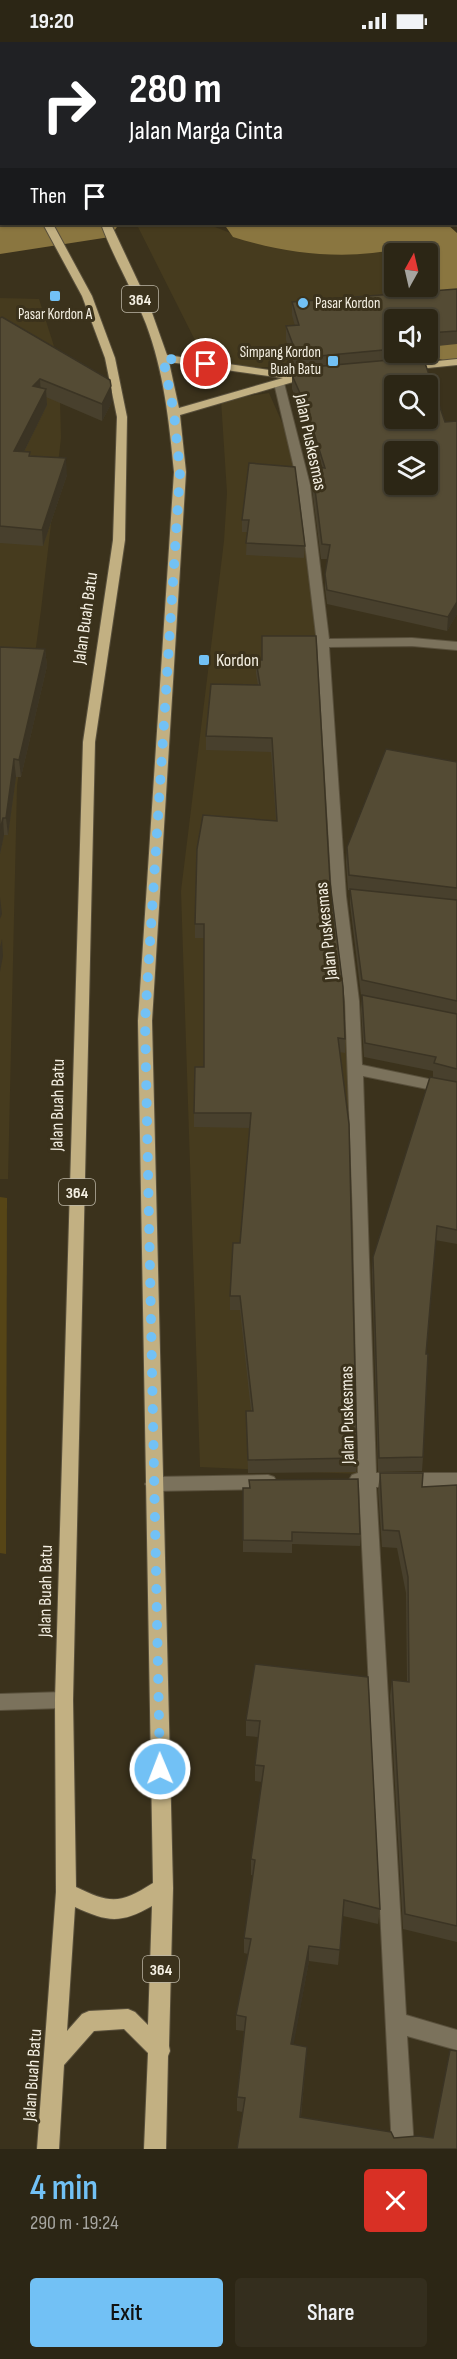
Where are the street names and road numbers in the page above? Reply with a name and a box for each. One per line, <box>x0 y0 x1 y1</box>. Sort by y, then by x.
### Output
road number: 364 <box>122 286 158 312</box>
street label: Jalan Puskesmas <box>290 391 331 492</box>
street label: Jalan Buah Batu <box>69 571 102 666</box>
street label: Jalan Puskesmas <box>311 881 342 982</box>
street label: Jalan Buah Batu <box>46 1059 69 1152</box>
road number: 364 <box>59 1179 95 1205</box>
street label: Jalan Puskesmas <box>336 1366 359 1465</box>
street label: Jalan Buah Batu <box>34 1545 57 1638</box>
road number: 364 <box>143 1956 179 1982</box>
street label: Jalan Buah Batu <box>19 2028 46 2123</box>

